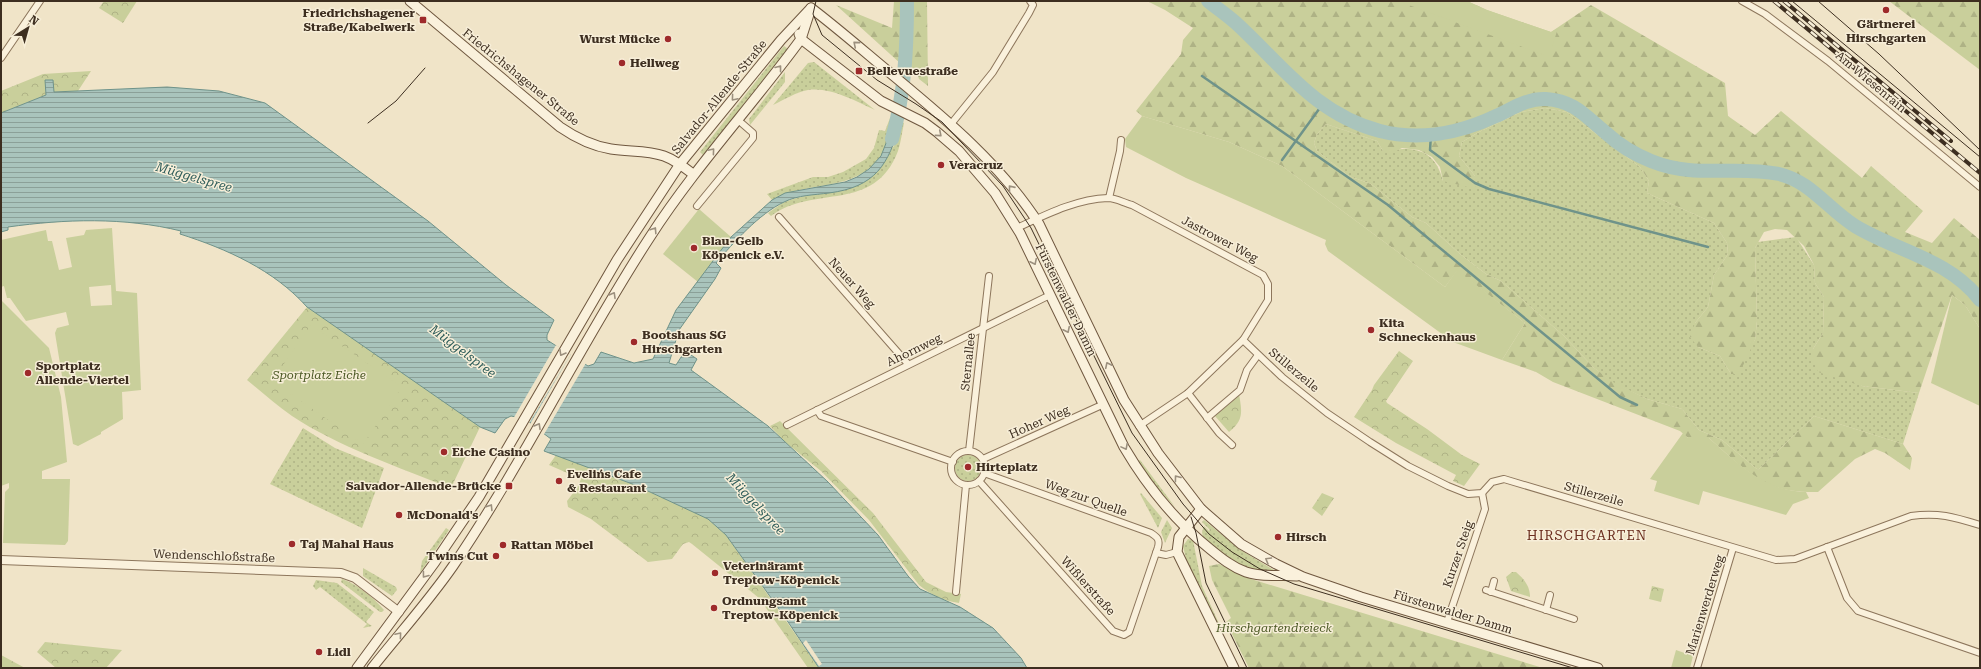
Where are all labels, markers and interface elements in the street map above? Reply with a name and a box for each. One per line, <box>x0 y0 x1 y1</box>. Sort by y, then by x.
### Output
marker: Gärtnerei Hirschgarten <box>1881 5 1891 15</box>
place label: Friedrichshagener Straße/Kabelwerk <box>303 6 416 34</box>
north arrow <box>8 8 48 48</box>
text: N <box>26 13 41 28</box>
marker: Friedrichshagener Straße/Kabelwerk <box>418 15 428 25</box>
place label: Gärtnerei Hirschgarten <box>1846 17 1926 45</box>
street label: Friedrichshagener Straße <box>460 26 582 129</box>
place label: Wurst Mücke <box>579 32 660 46</box>
marker: Wurst Mücke <box>663 34 673 44</box>
street label: Salvador-Allende-Straße <box>669 37 770 157</box>
one-way arrow <box>854 42 861 49</box>
street label: Am Wiesenrain <box>1833 48 1909 116</box>
place label: Hellweg <box>630 56 680 70</box>
marker: Hellweg <box>617 58 627 68</box>
place label: Bellevuestraße <box>867 64 958 78</box>
one-way arrow <box>774 66 781 73</box>
marker: Bellevuestraße <box>854 66 864 76</box>
one-way arrow <box>732 94 739 101</box>
one-way arrow <box>934 129 942 136</box>
one-way arrow <box>708 149 715 156</box>
place label: Veracruz <box>949 158 1003 172</box>
water label: Müggelspree <box>153 159 234 195</box>
marker: Veracruz <box>936 160 946 170</box>
one-way arrow <box>1009 186 1016 193</box>
street label: Jastrower Weg <box>1179 213 1261 265</box>
one-way arrow <box>649 227 657 234</box>
place label: Blau-Gelb Köpenick e.V. <box>702 234 785 262</box>
street label: Fürstenwalder Damm <box>1033 241 1099 359</box>
marker: Blau-Gelb Köpenick e.V. <box>689 243 699 253</box>
street label: Neuer Weg <box>826 255 878 311</box>
one-way arrow <box>1029 257 1037 265</box>
one-way arrow <box>609 292 616 299</box>
place label: Kita Schneckenhaus <box>1379 316 1476 344</box>
water label: Müggelspree <box>426 321 499 381</box>
marker: Kita Schneckenhaus <box>1366 325 1376 335</box>
one-way arrow <box>1062 326 1070 334</box>
place label: Bootshaus SG Hirschgarten <box>642 328 727 356</box>
street label: Ahornweg <box>884 331 944 369</box>
street label: Sternallee <box>958 332 978 392</box>
marker: Bootshaus SG Hirschgarten <box>629 337 639 347</box>
street label: Stillerzeile <box>1266 345 1322 395</box>
one-way arrow <box>560 349 567 356</box>
place label: Sportplatz Allende-Viertel <box>36 359 129 387</box>
one-way arrow <box>1105 362 1112 369</box>
marker: Sportplatz Allende-Viertel <box>23 368 33 378</box>
park label: Sportplatz Eiche <box>271 368 366 382</box>
street label: Hoher Weg <box>1007 402 1072 442</box>
one-way arrow <box>534 423 541 430</box>
one-way arrow <box>1120 443 1128 450</box>
place label: Eiche Casino <box>452 445 531 459</box>
marker: Eiche Casino <box>439 447 449 457</box>
place label: Hirteplatz <box>976 460 1037 474</box>
marker: Hirteplatz <box>963 462 973 472</box>
place label: Evelin´s Cafe & Restaurant <box>567 467 646 495</box>
water label: Müggelspree <box>723 469 789 538</box>
one-way arrow <box>1174 475 1182 482</box>
marker: Evelin´s Cafe & Restaurant <box>554 476 564 486</box>
street label: Weg zur Quelle <box>1043 477 1129 520</box>
place label: Salvador-Allende-Brücke <box>346 479 501 493</box>
street label: Stillerzeile <box>1563 479 1626 509</box>
marker: Salvador-Allende-Brücke <box>504 481 514 491</box>
one-way arrow <box>485 504 493 511</box>
place label: McDonald's <box>407 508 479 522</box>
marker: McDonald's <box>394 510 404 520</box>
street label: Kurzer Steig <box>1440 518 1476 589</box>
district label: HIRSCHGARTEN <box>1527 528 1647 543</box>
place label: Hirsch <box>1286 530 1326 544</box>
marker: Hirsch <box>1273 532 1283 542</box>
place label: Taj Mahal Haus <box>300 537 394 551</box>
place label: Rattan Möbel <box>511 538 593 552</box>
marker: Taj Mahal Haus <box>287 539 297 549</box>
marker: Rattan Möbel <box>498 540 508 550</box>
street label: Wendenschloßstraße <box>153 547 276 565</box>
place label: Twins Cut <box>426 549 488 563</box>
marker: Twins Cut <box>491 551 501 561</box>
street label: Marienwerderweg <box>1683 553 1727 657</box>
street label: Wißlerstraße <box>1058 554 1118 619</box>
one-way arrow <box>1265 557 1272 564</box>
place label: Veterinäramt Treptow-Köpenick <box>723 559 840 587</box>
marker: Veterinäramt Treptow-Köpenick <box>710 568 720 578</box>
one-way arrow <box>423 571 430 578</box>
street label: Fürstenwalder Damm <box>1392 587 1514 637</box>
place label: Ordnungsamt Treptow-Köpenick <box>722 594 839 622</box>
marker: Ordnungsamt Treptow-Köpenick <box>709 603 719 613</box>
park label: Hirschgartendreieck <box>1215 621 1332 635</box>
one-way arrow <box>394 632 401 640</box>
place label: Lidl <box>327 645 351 659</box>
marker: Lidl <box>314 647 324 657</box>

